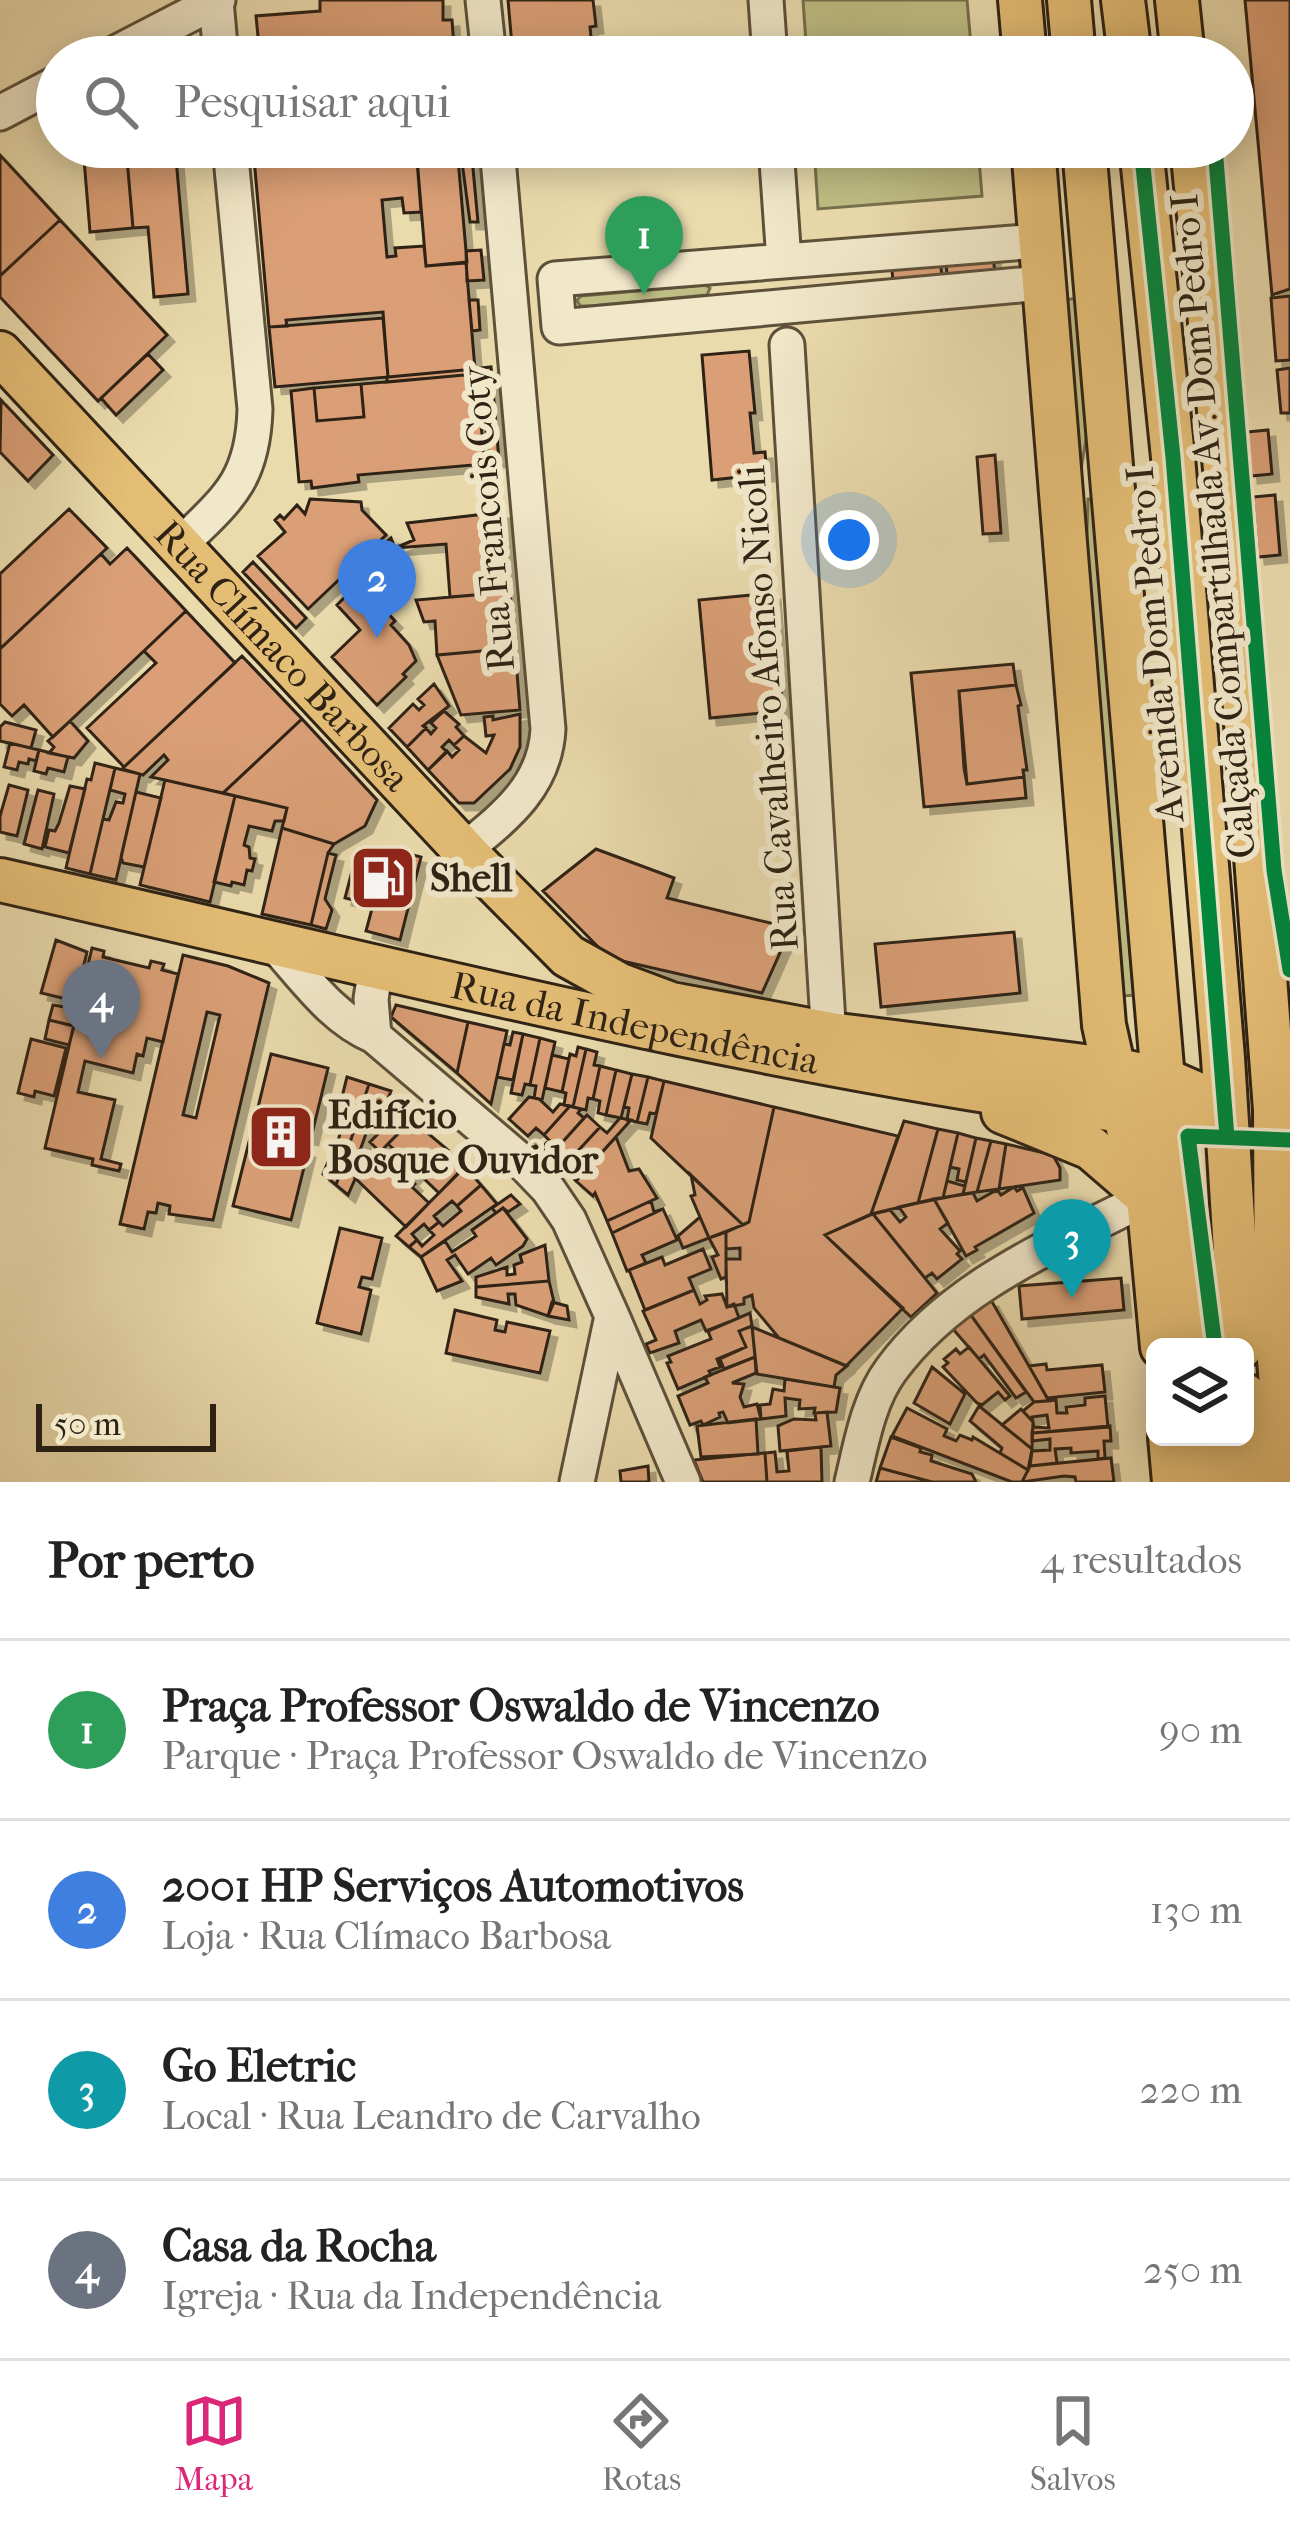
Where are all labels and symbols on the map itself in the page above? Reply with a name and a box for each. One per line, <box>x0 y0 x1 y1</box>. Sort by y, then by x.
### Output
street label: Calçada Compartilhada Av. Dom Pedro I <box>1161 192 1265 860</box>
pin: 1 <box>605 196 683 295</box>
street label: Rua Francois Coty <box>452 364 524 673</box>
street label: Rua Cavalheiro Afonso Nicoli <box>728 463 808 952</box>
street label: Avenida Dom Pedro I <box>1117 464 1194 826</box>
your location <box>819 510 879 570</box>
street label: Rua Clímaco Barbosa <box>145 511 420 801</box>
pin: 2 <box>338 539 416 638</box>
fuel station icon: Shell <box>348 843 418 913</box>
place label: Shell <box>430 855 513 901</box>
pin: 4 <box>62 960 140 1059</box>
street label: Rua da Independência <box>447 962 824 1084</box>
place label: Edifício Bosque Ouvidor <box>328 1092 600 1183</box>
building icon: Edifício Bosque Ouvidor <box>246 1102 316 1172</box>
pin: 3 <box>1033 1199 1111 1298</box>
scale bar <box>36 1398 216 1451</box>

